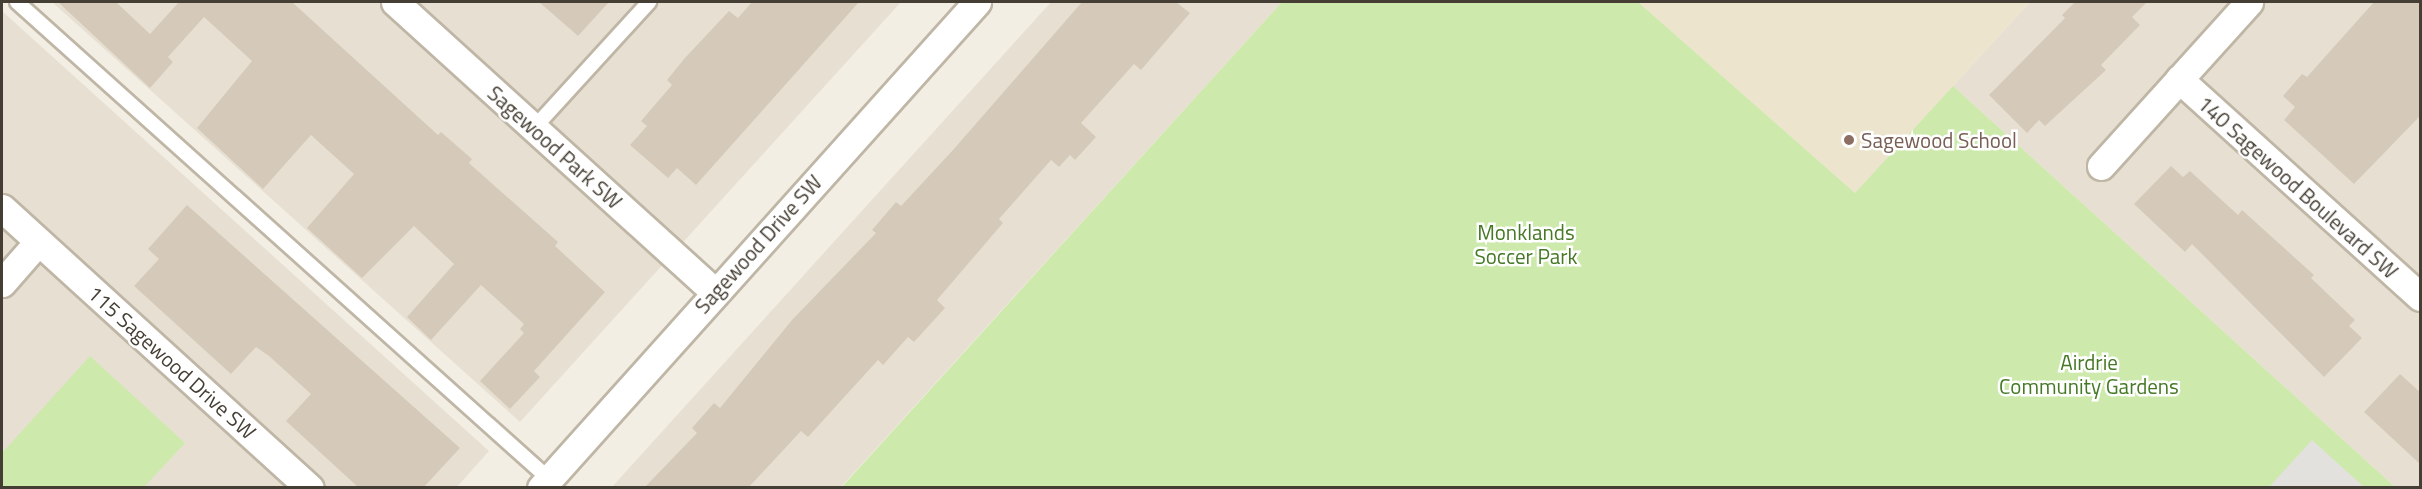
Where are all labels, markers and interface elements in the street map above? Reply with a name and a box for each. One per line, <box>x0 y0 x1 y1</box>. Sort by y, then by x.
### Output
street label: Sagewood Park SW <box>483 80 627 214</box>
street label: 140 Sagewood Boulevard SW <box>2193 90 2403 284</box>
place label: Sagewood School <box>1861 127 2017 153</box>
marker: Sagewood School <box>1842 133 1856 147</box>
street label: Sagewood Drive SW <box>689 170 827 318</box>
park label: Monklands Soccer Park <box>1474 219 1578 269</box>
street label: 115 Sagewood Drive SW <box>83 280 261 444</box>
park label: Airdrie Community Gardens <box>1999 349 2179 399</box>

